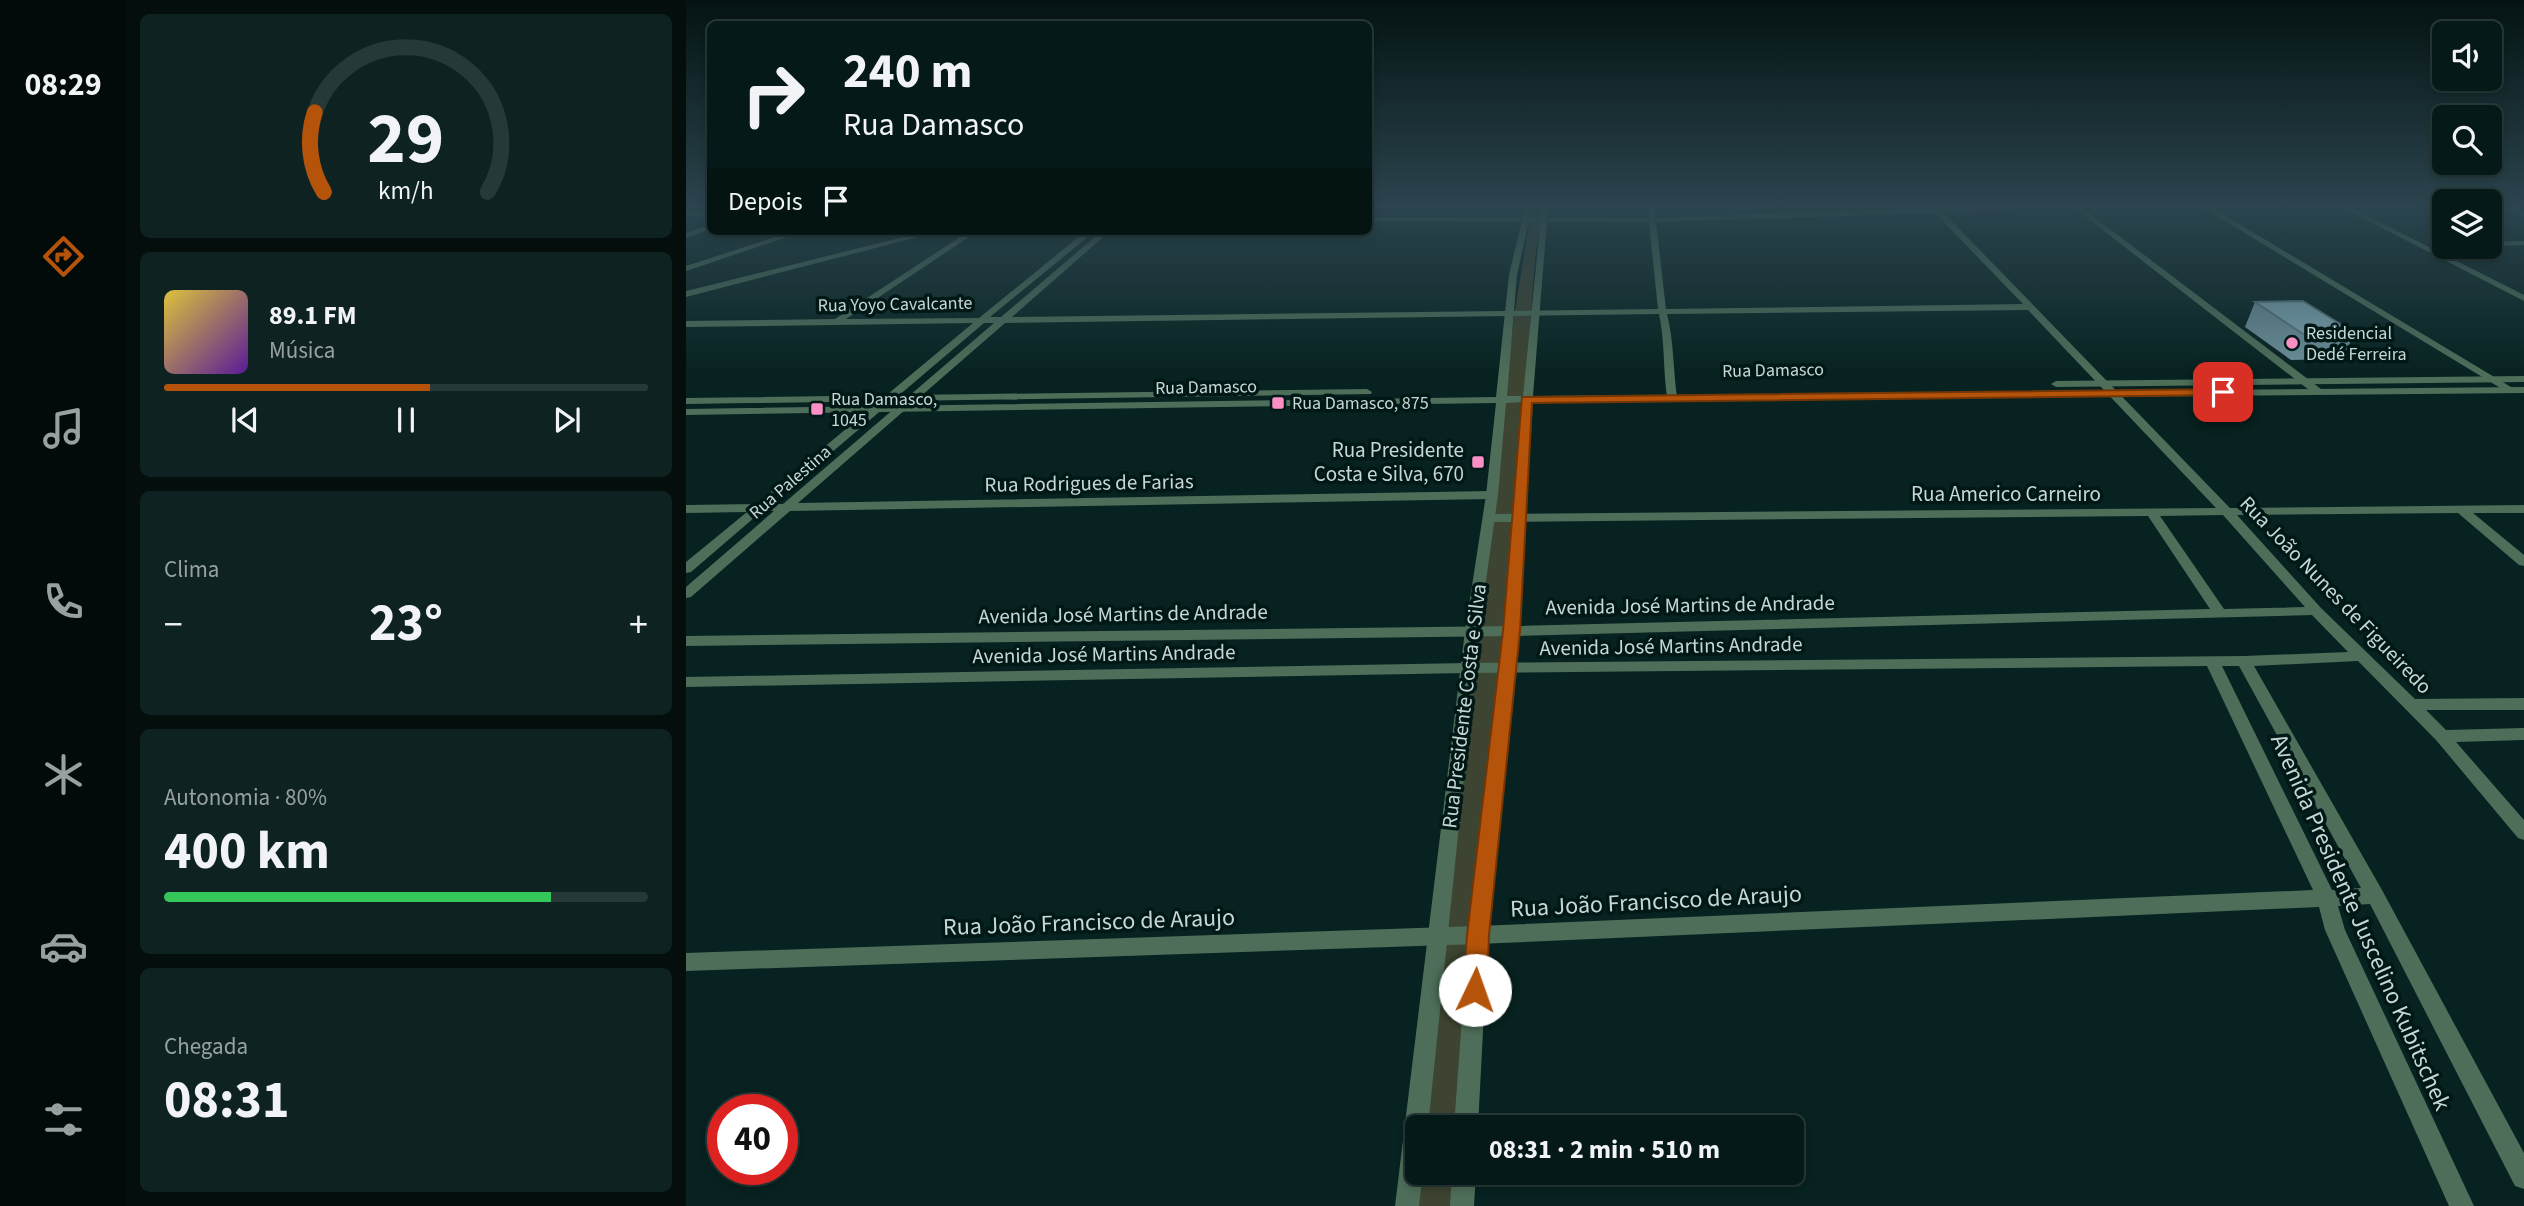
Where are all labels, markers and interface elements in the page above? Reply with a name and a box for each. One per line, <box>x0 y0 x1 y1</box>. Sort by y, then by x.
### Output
map controls <box>2432 21 2502 259</box>
button: sound <box>2432 21 2502 91</box>
text: 240 m <box>843 37 972 107</box>
icon: right <box>728 49 819 140</box>
text: 08:29 <box>24 62 102 108</box>
text: 29 <box>368 88 444 192</box>
text: Rua Damasco <box>843 102 1024 148</box>
button: search <box>2432 105 2502 175</box>
text: km/h <box>378 173 434 209</box>
icon: arrive <box>817 182 855 220</box>
text: Depois <box>728 183 803 220</box>
button: layers <box>2432 189 2502 259</box>
icon: directions <box>39 232 88 281</box>
street label: Rua Yoyo Cavalcante <box>817 291 973 318</box>
text: 89.1 FM <box>269 297 357 334</box>
place label: Residencial Dedé Ferreira <box>2306 321 2407 367</box>
text: Música <box>269 334 335 367</box>
marker: Residencial Dedé Ferreira <box>2284 335 2300 351</box>
street label: Rua Damasco <box>1722 357 1824 384</box>
pin <box>2193 362 2253 422</box>
icon: arrive <box>2204 373 2242 411</box>
street label: Rua Damasco <box>1155 374 1257 401</box>
place label: Rua Damasco, 1045 <box>831 387 937 433</box>
place label: Rua Damasco, 875 <box>1292 391 1429 416</box>
marker: Rua Damasco, 875 <box>1270 395 1286 411</box>
icon: previous <box>226 401 264 439</box>
icon: pause <box>387 401 425 439</box>
icon: next <box>548 401 586 439</box>
marker: Rua Damasco, 1045 <box>809 401 825 417</box>
icon: music <box>39 404 88 453</box>
place label: Rua Presidente Costa e Silva, 670 <box>1314 435 1464 489</box>
street label: Rua Palestina <box>744 440 837 525</box>
marker: Rua Presidente Costa e Silva, 670 <box>1470 454 1486 470</box>
street label: Rua Rodrigues de Farias <box>984 466 1194 500</box>
street label: Rua Americo Carneiro <box>1911 479 2101 509</box>
street label: Rua João Nunes de Figueiredo <box>2233 489 2439 701</box>
text: Clima <box>164 553 219 586</box>
icon: phone <box>39 577 88 626</box>
street label: Rua Presidente Costa e Silva <box>1434 582 1494 830</box>
text: 23° <box>369 587 443 661</box>
street label: Avenida José Martins de Andrade <box>1545 587 1835 623</box>
street label: Avenida José Martins de Andrade <box>978 596 1268 632</box>
text: − <box>164 598 183 652</box>
text: + <box>629 598 648 652</box>
street label: Avenida José Martins Andrade <box>1539 629 1803 663</box>
street label: Avenida José Martins Andrade <box>972 637 1236 671</box>
street label: Avenida Presidente Juscelino Kubitschek <box>2261 728 2460 1116</box>
icon: climate <box>39 750 88 799</box>
text: Autonomia · 80% <box>164 781 327 814</box>
text: 400 km <box>164 815 330 889</box>
street label: Rua João Francisco de Araujo <box>1509 876 1803 927</box>
street label: Rua João Francisco de Araujo <box>942 900 1236 945</box>
icon: car <box>39 922 88 971</box>
position arrow <box>1438 953 1512 1027</box>
text: Chegada <box>164 1030 248 1063</box>
text: 08:31 <box>164 1064 289 1138</box>
speed limit sign: 40 <box>707 1094 798 1185</box>
icon: filters <box>39 1095 88 1144</box>
text: 08:31 · 2 min · 510 m <box>1489 1131 1720 1168</box>

